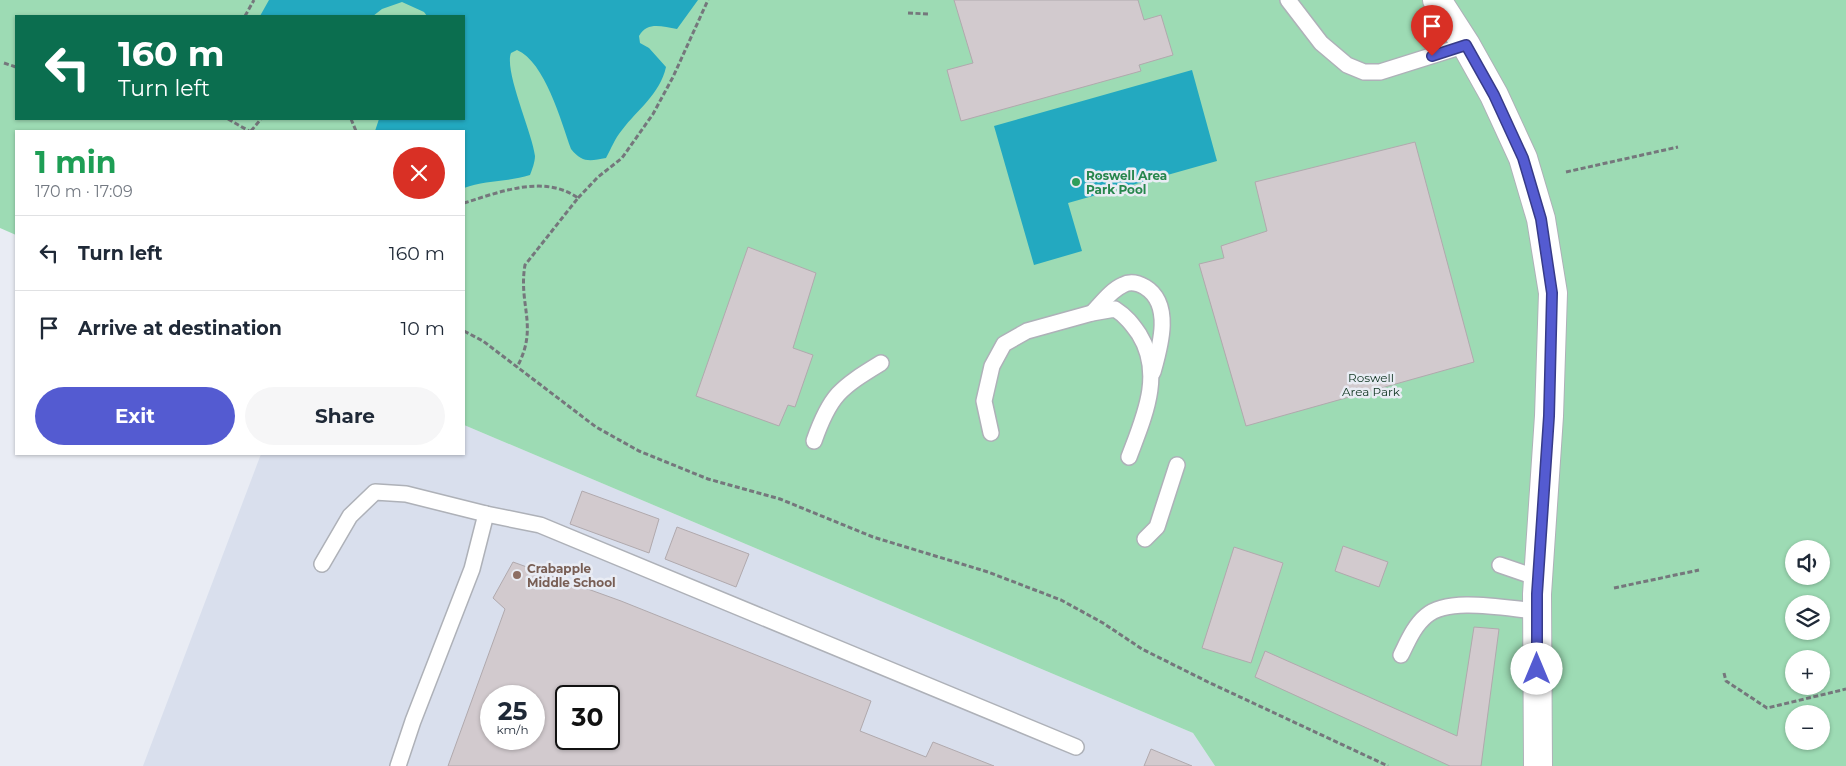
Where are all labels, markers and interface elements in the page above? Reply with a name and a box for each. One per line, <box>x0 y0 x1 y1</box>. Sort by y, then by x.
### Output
pin <box>1411 5 1453 56</box>
icon: arrive <box>1418 12 1446 40</box>
text: 160 m <box>118 32 224 75</box>
icon: left <box>35 35 100 100</box>
text: Turn left <box>118 75 210 102</box>
text: 1 min <box>35 144 116 181</box>
button: close <box>393 147 445 199</box>
place label: Roswell Area Park Pool <box>1086 168 1167 197</box>
marker: Roswell Area Park Pool <box>1070 176 1082 188</box>
text: 170 m · 17:09 <box>35 182 133 201</box>
icon: left <box>35 239 63 267</box>
text: Turn left <box>78 242 163 265</box>
text: 160 m <box>389 242 445 265</box>
icon: arrive <box>35 314 63 342</box>
text: Arrive at destination <box>78 317 282 340</box>
text: 10 m <box>400 317 445 340</box>
park label: Roswell Area Park <box>1342 370 1401 399</box>
button: Exit <box>35 387 235 445</box>
button: Share <box>245 387 445 445</box>
map controls <box>1785 540 1830 750</box>
button: sound <box>1785 540 1830 585</box>
place label: Crabapple Middle School <box>527 561 616 590</box>
marker: Crabapple Middle School <box>511 569 523 581</box>
button: layers <box>1785 595 1830 640</box>
position arrow <box>1510 642 1562 694</box>
button: + <box>1785 650 1830 695</box>
speed limit sign: 30 <box>555 685 620 750</box>
text: 25 <box>498 696 527 726</box>
button: − <box>1785 705 1830 750</box>
text: km/h <box>496 722 529 737</box>

